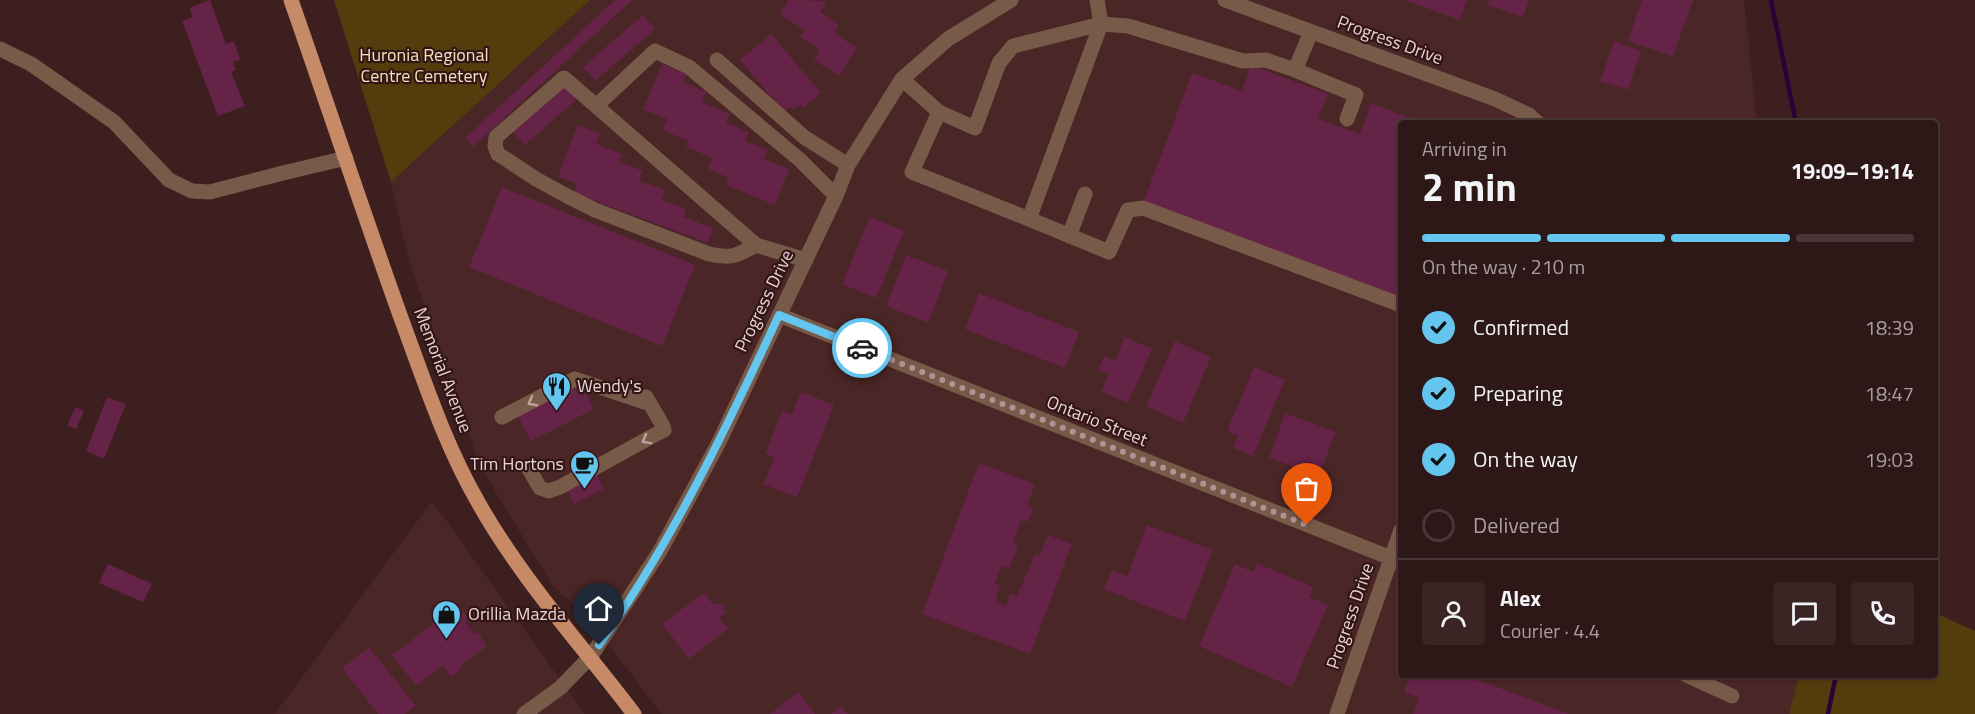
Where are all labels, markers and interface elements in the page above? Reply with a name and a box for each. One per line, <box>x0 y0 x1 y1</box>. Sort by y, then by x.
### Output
street label: Progress Drive <box>1334 8 1447 71</box>
park label: Huronia Regional Centre Cemetery <box>359 41 489 89</box>
text: Arriving in <box>1422 133 1507 164</box>
text: 19:09–19:14 <box>1791 154 1914 188</box>
text: 2 min <box>1422 157 1517 216</box>
street label: Progress Drive <box>727 245 800 356</box>
text: On the way · 210 m <box>1422 251 1585 282</box>
street label: Memorial Avenue <box>407 303 480 436</box>
text: Confirmed <box>1473 310 1569 344</box>
icon: check <box>1422 311 1455 344</box>
text: 18:39 <box>1865 312 1914 343</box>
courier <box>832 318 892 378</box>
icon: car <box>846 332 879 365</box>
restaurant icon: Wendy's <box>540 370 572 412</box>
place label: Wendy's <box>577 372 642 399</box>
text: Preparing <box>1473 376 1563 410</box>
icon: check <box>1422 377 1455 410</box>
text: 18:47 <box>1865 378 1914 409</box>
street label: Ontario Street <box>1043 388 1152 453</box>
one-way arrow <box>527 394 538 406</box>
one-way arrow <box>641 433 652 444</box>
text: On the way <box>1473 442 1578 476</box>
icon: check <box>1422 443 1455 476</box>
text: 19:03 <box>1865 444 1914 475</box>
cafe icon: Tim Hortons <box>569 448 601 490</box>
place label: Tim Hortons <box>470 450 564 477</box>
pin <box>1281 463 1332 525</box>
icon: bag <box>1290 472 1323 505</box>
text: Delivered <box>1473 508 1560 542</box>
street label: Progress Drive <box>1319 559 1380 673</box>
text: Alex <box>1500 581 1541 615</box>
button: person <box>1422 582 1485 645</box>
button: chat <box>1773 582 1836 645</box>
button: phone <box>1851 582 1914 645</box>
pin <box>573 583 624 645</box>
icon: home <box>582 592 615 625</box>
shop icon: Orillia Mazda <box>431 598 463 640</box>
place label: Orillia Mazda <box>468 600 566 627</box>
text: Courier · 4.4 <box>1500 615 1600 646</box>

